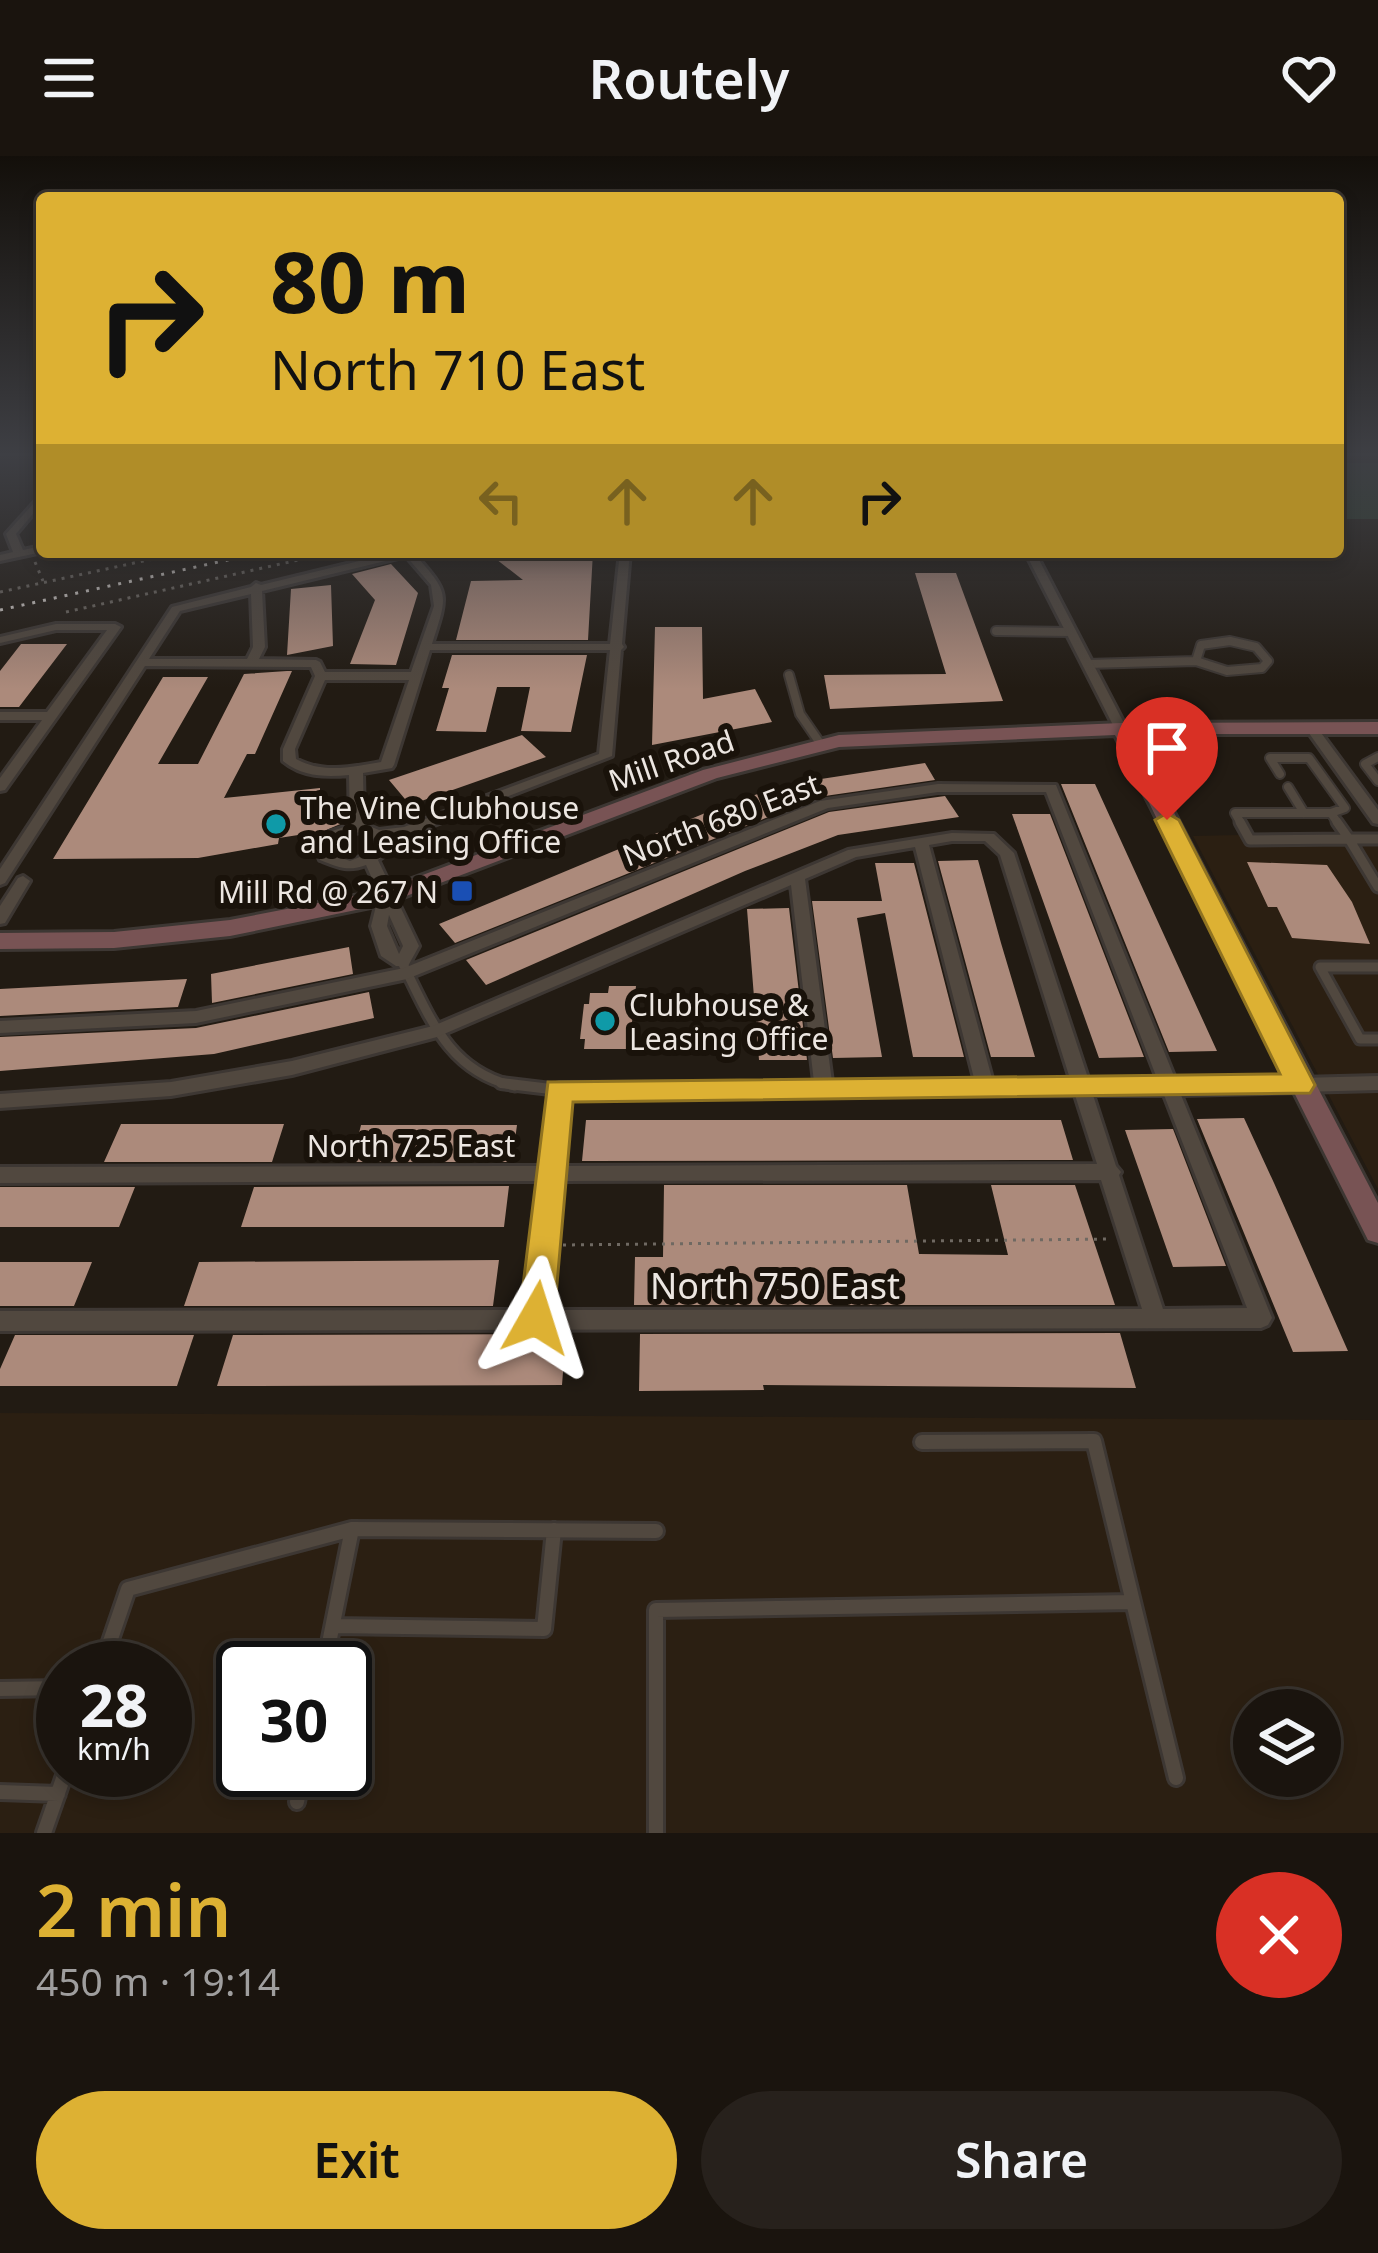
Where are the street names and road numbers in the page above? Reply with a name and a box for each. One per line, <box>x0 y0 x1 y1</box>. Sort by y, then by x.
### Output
street label: Mill Road <box>603 719 739 801</box>
street label: North 680 East <box>616 762 826 875</box>
street label: North 725 East <box>307 1125 515 1166</box>
street label: North 750 East <box>650 1261 900 1310</box>

